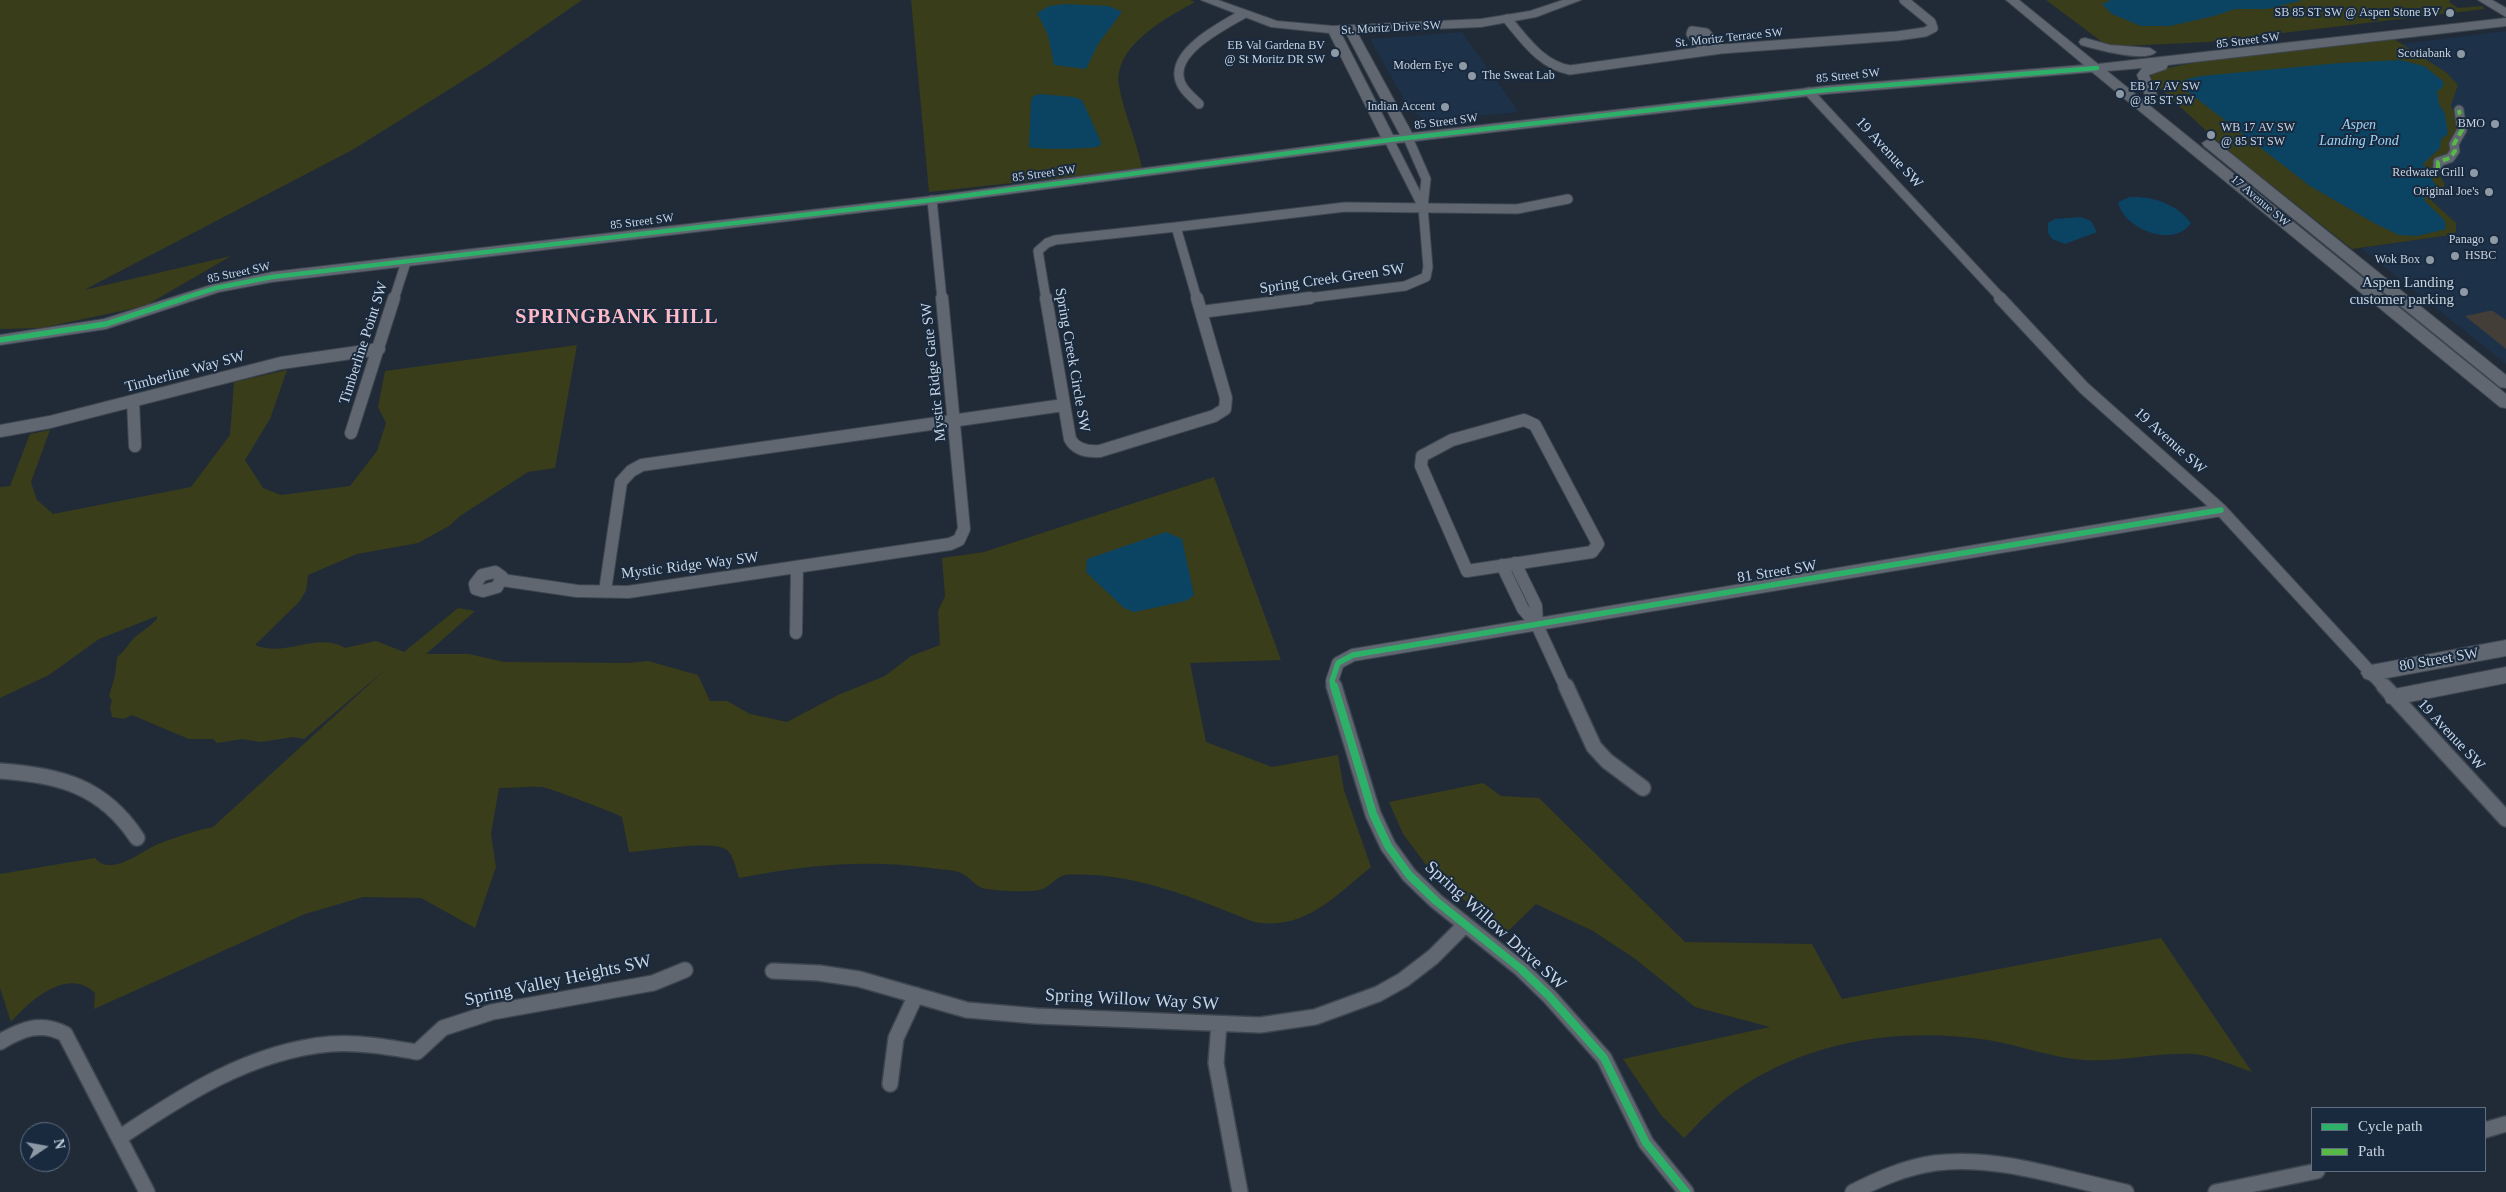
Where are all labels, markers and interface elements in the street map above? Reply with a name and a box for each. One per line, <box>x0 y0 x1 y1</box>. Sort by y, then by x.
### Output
place label: SB 85 ST SW @ Aspen Stone BV <box>2275 6 2440 20</box>
marker: SB 85 ST SW @ Aspen Stone BV <box>2444 7 2456 19</box>
street label: St. Moritz Drive SW <box>1341 18 1441 38</box>
street label: St. Moritz Terrace SW <box>1674 25 1784 51</box>
street label: 85 Street SW <box>2215 30 2281 52</box>
place label: EB Val Gardena BV @ St Moritz DR SW <box>1225 39 1325 67</box>
marker: EB Val Gardena BV @ St Moritz DR SW <box>1329 47 1341 59</box>
place label: Scotiabank <box>2398 47 2451 61</box>
marker: Scotiabank <box>2455 48 2467 60</box>
place label: Modern Eye <box>1393 59 1453 73</box>
marker: Modern Eye <box>1457 60 1469 72</box>
street label: 85 Street SW <box>1815 65 1881 87</box>
place label: The Sweat Lab <box>1482 69 1555 83</box>
marker: The Sweat Lab <box>1466 70 1478 82</box>
place label: EB 17 AV SW @ 85 ST SW <box>2130 80 2200 108</box>
marker: EB 17 AV SW @ 85 ST SW <box>2114 88 2126 100</box>
place label: Indian Accent <box>1367 100 1435 114</box>
marker: Indian Accent <box>1439 101 1451 113</box>
street label: 85 Street SW <box>1413 111 1479 133</box>
street label: 19 Avenue SW <box>1852 114 1926 192</box>
water label: Aspen Landing Pond <box>2319 117 2399 150</box>
place label: BMO <box>2458 117 2485 131</box>
marker: BMO <box>2489 118 2501 130</box>
place label: WB 17 AV SW @ 85 ST SW <box>2221 121 2295 149</box>
marker: WB 17 AV SW @ 85 ST SW <box>2205 129 2217 141</box>
street label: 85 Street SW <box>1011 162 1077 186</box>
place label: Redwater Grill <box>2392 166 2464 180</box>
marker: Redwater Grill <box>2468 167 2480 179</box>
street label: 17 Avenue SW <box>2228 172 2292 230</box>
place label: Original Joe's <box>2413 185 2479 199</box>
marker: Original Joe's <box>2483 186 2495 198</box>
street label: 85 Street SW <box>609 211 675 233</box>
place label: Panago <box>2449 233 2484 247</box>
marker: Panago <box>2488 234 2500 246</box>
place label: HSBC <box>2465 249 2496 263</box>
marker: HSBC <box>2449 250 2461 262</box>
place label: Wok Box <box>2375 253 2420 267</box>
marker: Wok Box <box>2424 254 2436 266</box>
street label: 85 Street SW <box>206 259 272 287</box>
street label: Spring Creek Green SW <box>1258 260 1406 298</box>
place label: Aspen Landing customer parking <box>2349 274 2454 309</box>
street label: Timberline Point SW <box>336 279 392 407</box>
street label: Spring Creek Circle SW <box>1050 286 1094 434</box>
marker: Aspen Landing customer parking <box>2458 286 2470 298</box>
street label: Mystic Ridge Gate SW <box>918 302 950 442</box>
district label: SPRINGBANK HILL <box>513 306 721 330</box>
street label: Timberline Way SW <box>123 347 247 397</box>
street label: 19 Avenue SW <box>2130 404 2210 478</box>
street label: Mystic Ridge Way SW <box>620 549 760 583</box>
street label: 81 Street SW <box>1736 557 1818 587</box>
street label: 80 Street SW <box>2398 644 2480 676</box>
street label: 19 Avenue SW <box>2414 696 2488 774</box>
street label: Spring Willow Drive SW <box>1420 857 1570 995</box>
street label: Spring Valley Heights SW <box>463 951 653 1011</box>
street label: Spring Willow Way SW <box>1044 985 1220 1015</box>
legend <box>2311 1107 2486 1172</box>
text: Cycle path <box>2358 1118 2423 1134</box>
north arrow <box>20 1122 70 1172</box>
text: N <box>51 1137 68 1150</box>
text: Path <box>2358 1143 2385 1159</box>

